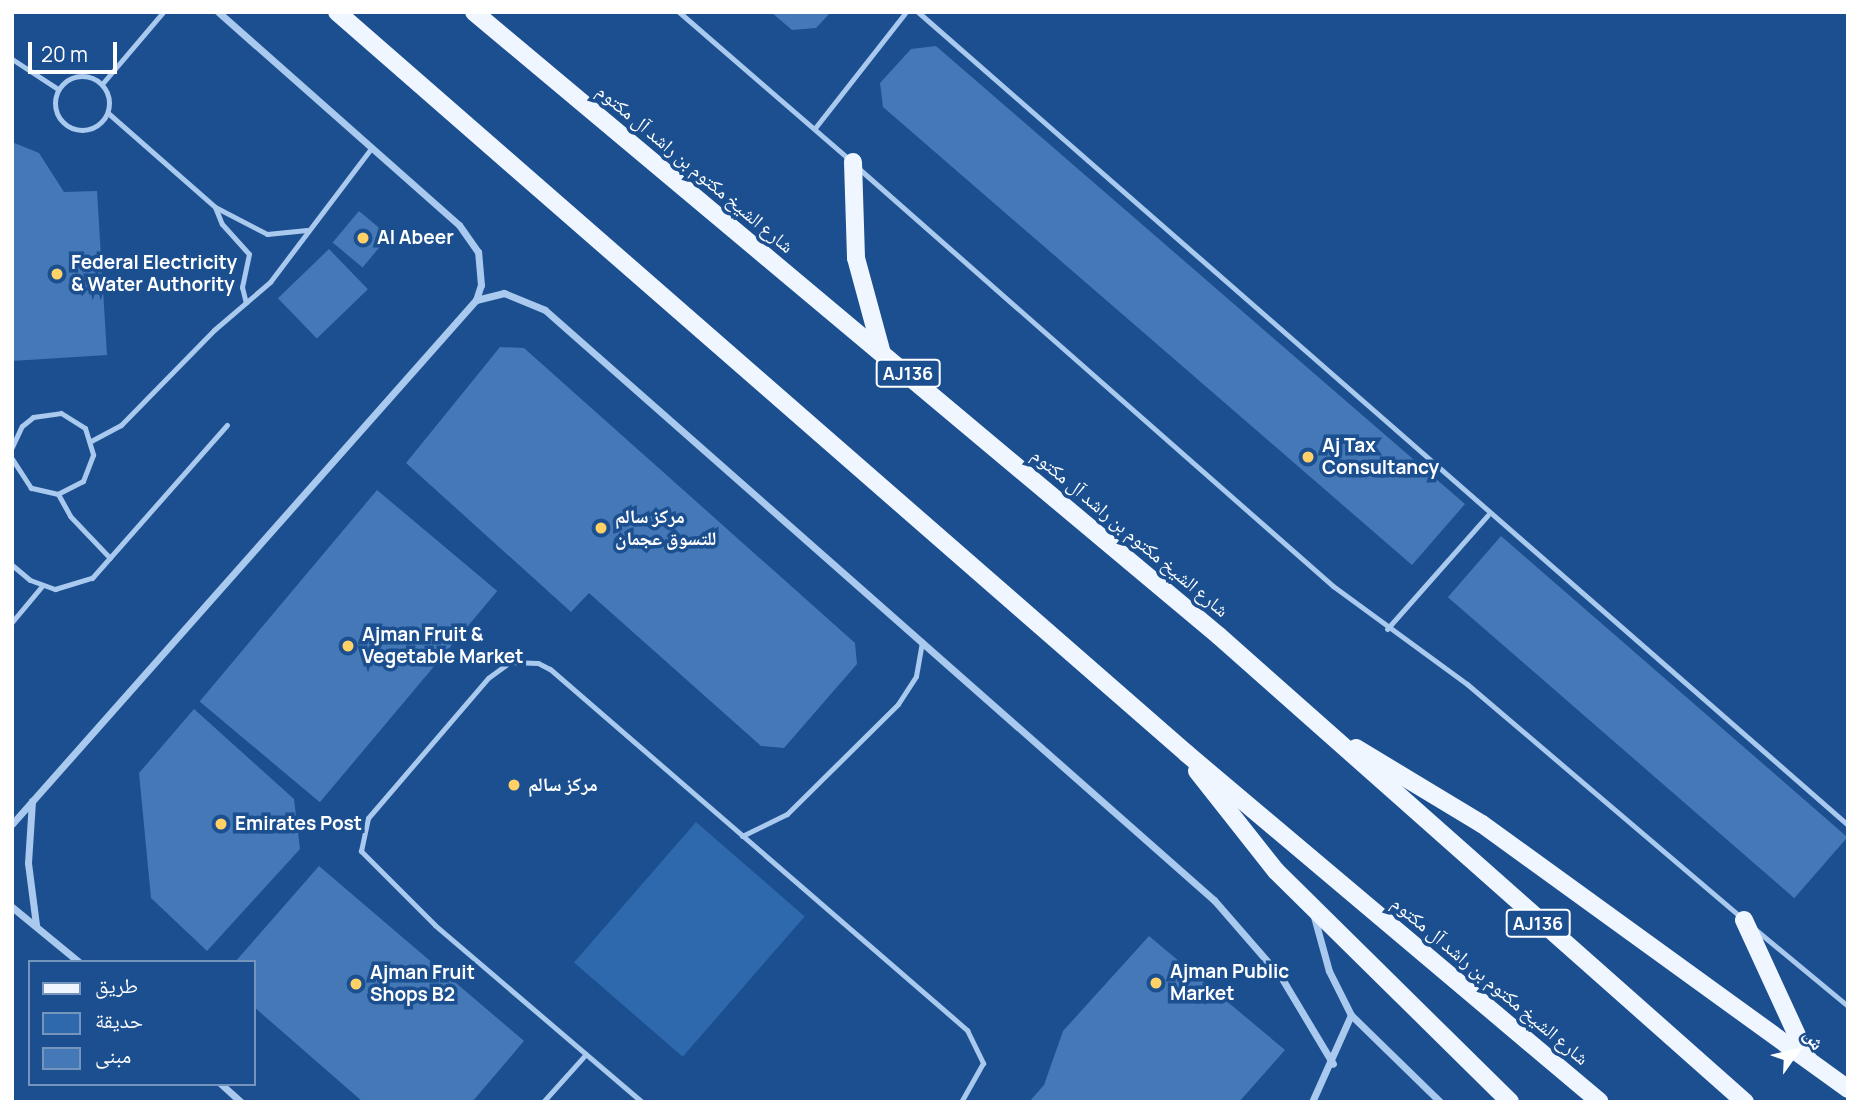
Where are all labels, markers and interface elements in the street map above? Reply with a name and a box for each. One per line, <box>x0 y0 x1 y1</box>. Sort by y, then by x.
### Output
scale bar <box>32 28 121 72</box>
text: 20 m <box>41 40 88 68</box>
street label: شارع الشيخ مكتوم بن راشد آل مكتوم <box>592 80 798 258</box>
place label: Al Abeer <box>377 227 454 249</box>
marker: Al Abeer <box>355 230 371 246</box>
place label: Federal Electricity & Water Authority <box>71 252 237 296</box>
marker: Federal Electricity & Water Authority <box>49 266 65 282</box>
road number: AJ136 <box>875 358 941 388</box>
place label: Aj Tax Consultancy <box>1322 435 1439 479</box>
street label: شارع الشيخ مكتوم بن راشد آل مكتوم <box>1027 444 1233 622</box>
marker: Aj Tax Consultancy <box>1300 449 1316 465</box>
place label: مركز سالم للتسوق عجمان <box>615 506 716 550</box>
marker: مركز سالم للتسوق عجمان <box>593 520 609 536</box>
place label: Ajman Fruit & Vegetable Market <box>362 624 524 668</box>
marker: Ajman Fruit & Vegetable Market <box>340 638 356 654</box>
place label: مركز سالم <box>528 774 598 796</box>
marker: مركز سالم <box>506 777 522 793</box>
place label: Emirates Post <box>235 813 362 835</box>
marker: Emirates Post <box>213 816 229 832</box>
street label: شارع الشيخ مكتوم بن راشد آل مكتوم <box>1387 892 1593 1070</box>
road number: AJ136 <box>1505 908 1571 938</box>
legend <box>28 960 256 1086</box>
place label: Ajman Public Market <box>1170 961 1289 1005</box>
place label: Ajman Fruit Shops B2 <box>370 962 475 1006</box>
text: طريق <box>95 971 138 999</box>
marker: Ajman Public Market <box>1148 975 1164 991</box>
marker: Ajman Fruit Shops B2 <box>348 976 364 992</box>
text: حديقة <box>95 1006 143 1034</box>
north arrow <box>1762 1016 1832 1086</box>
text: ش <box>1798 1024 1831 1055</box>
text: مبنى <box>95 1041 131 1069</box>

